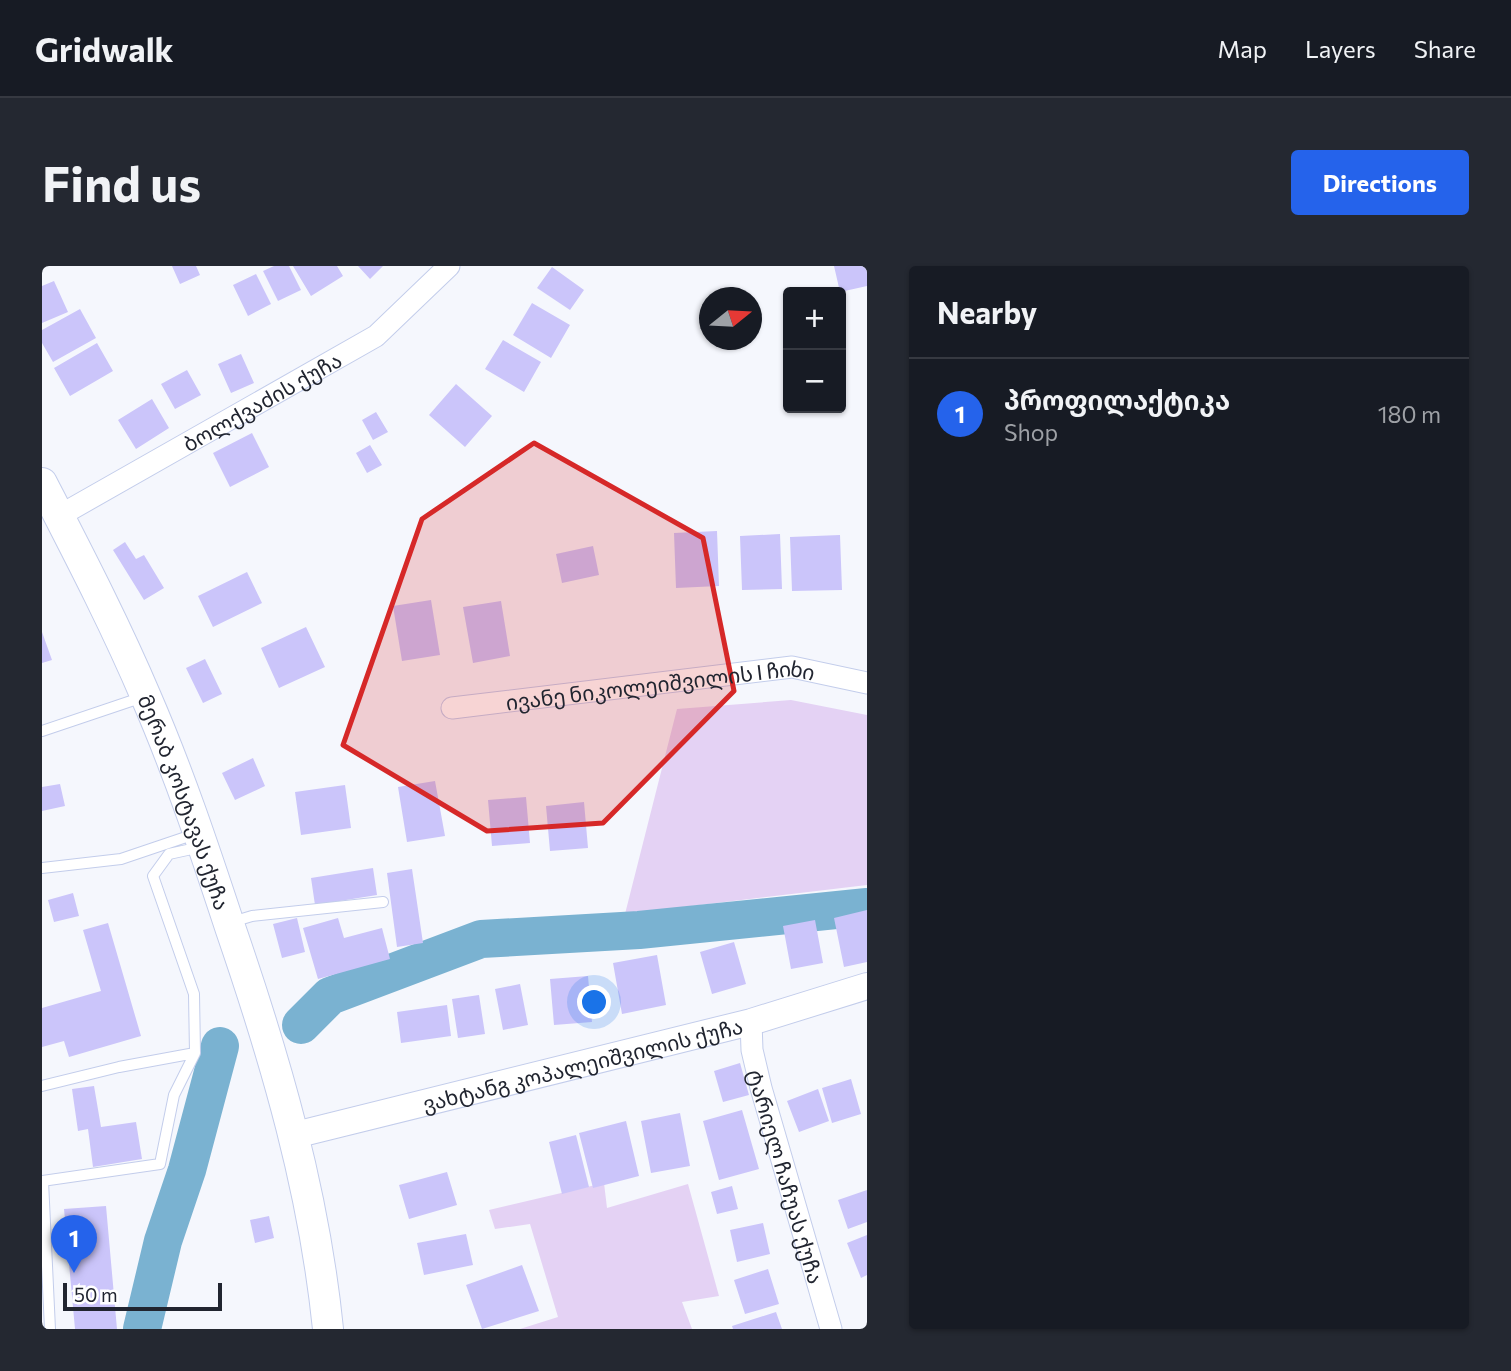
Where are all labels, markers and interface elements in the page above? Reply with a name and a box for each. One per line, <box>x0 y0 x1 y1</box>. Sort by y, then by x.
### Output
text: Gridwalk <box>35 28 174 69</box>
text: Map <box>1218 34 1267 63</box>
text: Layers <box>1305 34 1376 63</box>
text: Share <box>1414 34 1476 63</box>
button: Directions <box>1291 150 1469 215</box>
text: Find us <box>42 152 201 212</box>
north arrow <box>699 287 762 350</box>
map controls <box>783 287 846 413</box>
button: + <box>783 287 846 350</box>
text: Nearby <box>937 293 1037 330</box>
street label: ბოლქვაძის ქუჩა <box>178 346 345 456</box>
button: − <box>783 350 846 413</box>
text: პროფილაქტიკა <box>1004 384 1230 415</box>
text: 1 <box>955 400 965 428</box>
text: 180 m <box>1378 400 1441 428</box>
text: Shop <box>1004 418 1058 446</box>
street label: ივანე ნიკოლეიშვილის I ჩიხი <box>504 655 818 714</box>
street label: მერაბ კოსტავას ქუჩა <box>134 690 236 913</box>
your location <box>577 985 611 1019</box>
street label: ვახტანგ კოპალეიშვილის ქუჩა <box>420 1012 745 1116</box>
street label: ტარიელ ჩაჩუას ქუჩა <box>743 1067 830 1286</box>
pin: 1 <box>51 1215 97 1273</box>
scale bar <box>63 1280 222 1312</box>
text: 50 m <box>74 1283 118 1306</box>

